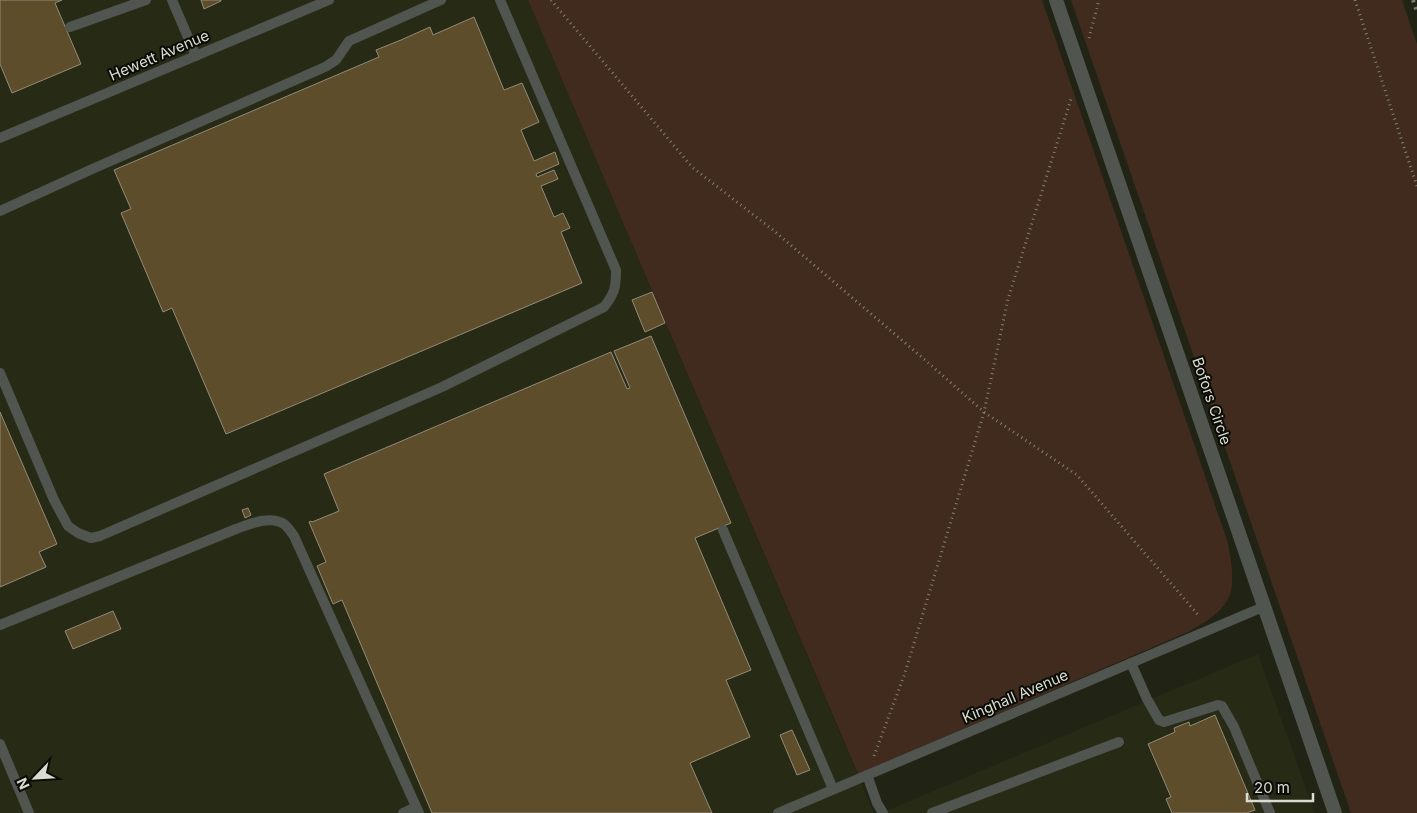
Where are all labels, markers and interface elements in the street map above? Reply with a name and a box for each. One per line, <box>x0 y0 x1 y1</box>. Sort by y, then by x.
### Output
street label: Hewett Avenue <box>106 25 212 85</box>
street label: Bofors Circle <box>1188 355 1236 447</box>
street label: Kinghall Avenue <box>959 665 1071 727</box>
north arrow <box>10 753 60 803</box>
scale bar <box>1247 770 1313 802</box>
text: N <box>13 775 33 792</box>
text: 20 m <box>1254 778 1290 797</box>

